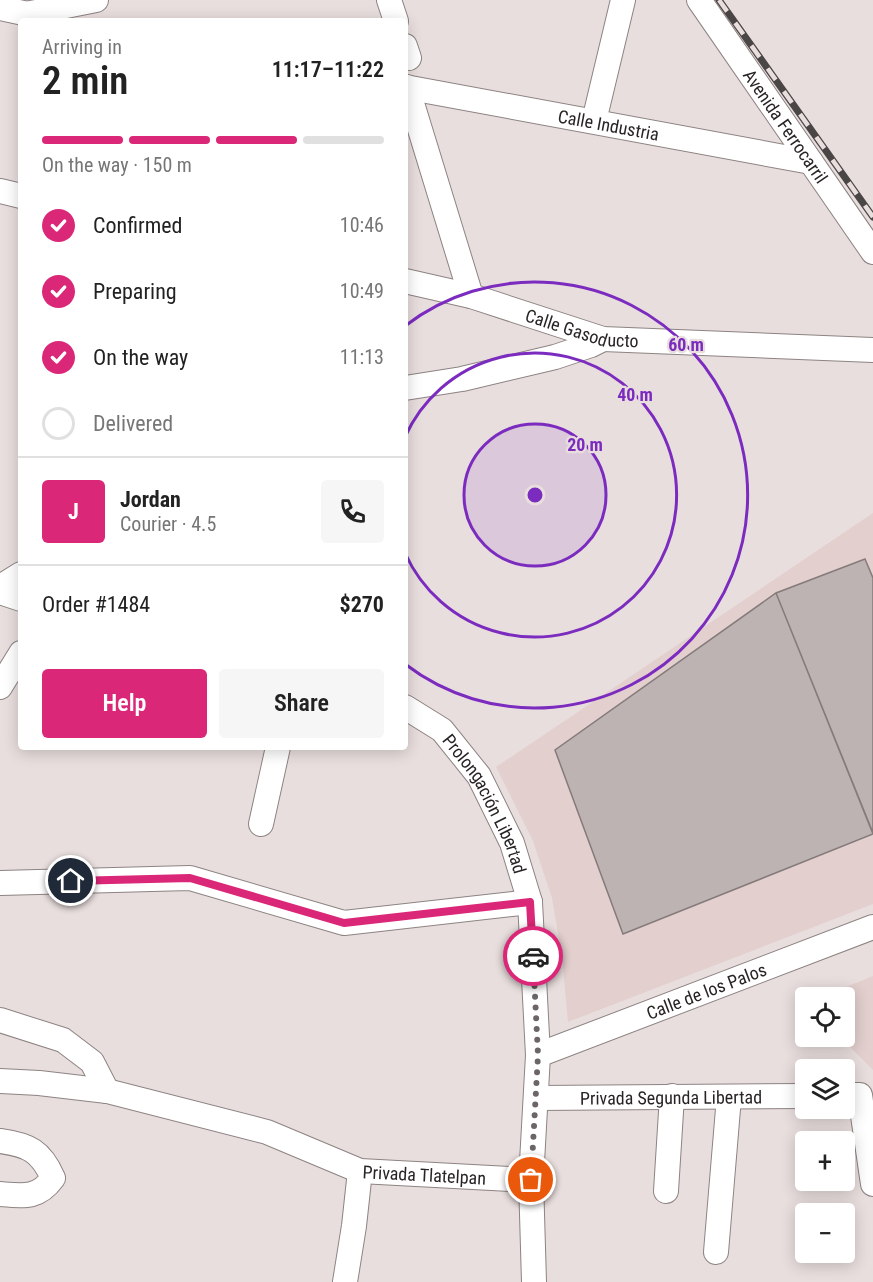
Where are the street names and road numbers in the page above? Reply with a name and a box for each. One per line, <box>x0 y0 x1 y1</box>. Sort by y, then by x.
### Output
street label: Avenida Ferrocarril <box>739 65 833 187</box>
street label: Calle Industria <box>556 105 661 144</box>
street label: Calle Gasoducto <box>523 304 639 351</box>
street label: Prolongación Libertad <box>439 730 531 876</box>
street label: Calle de los Palos <box>643 958 769 1023</box>
street label: Privada Segunda Libertad <box>580 1086 762 1108</box>
street label: Privada Tlatelpan <box>362 1161 487 1188</box>

